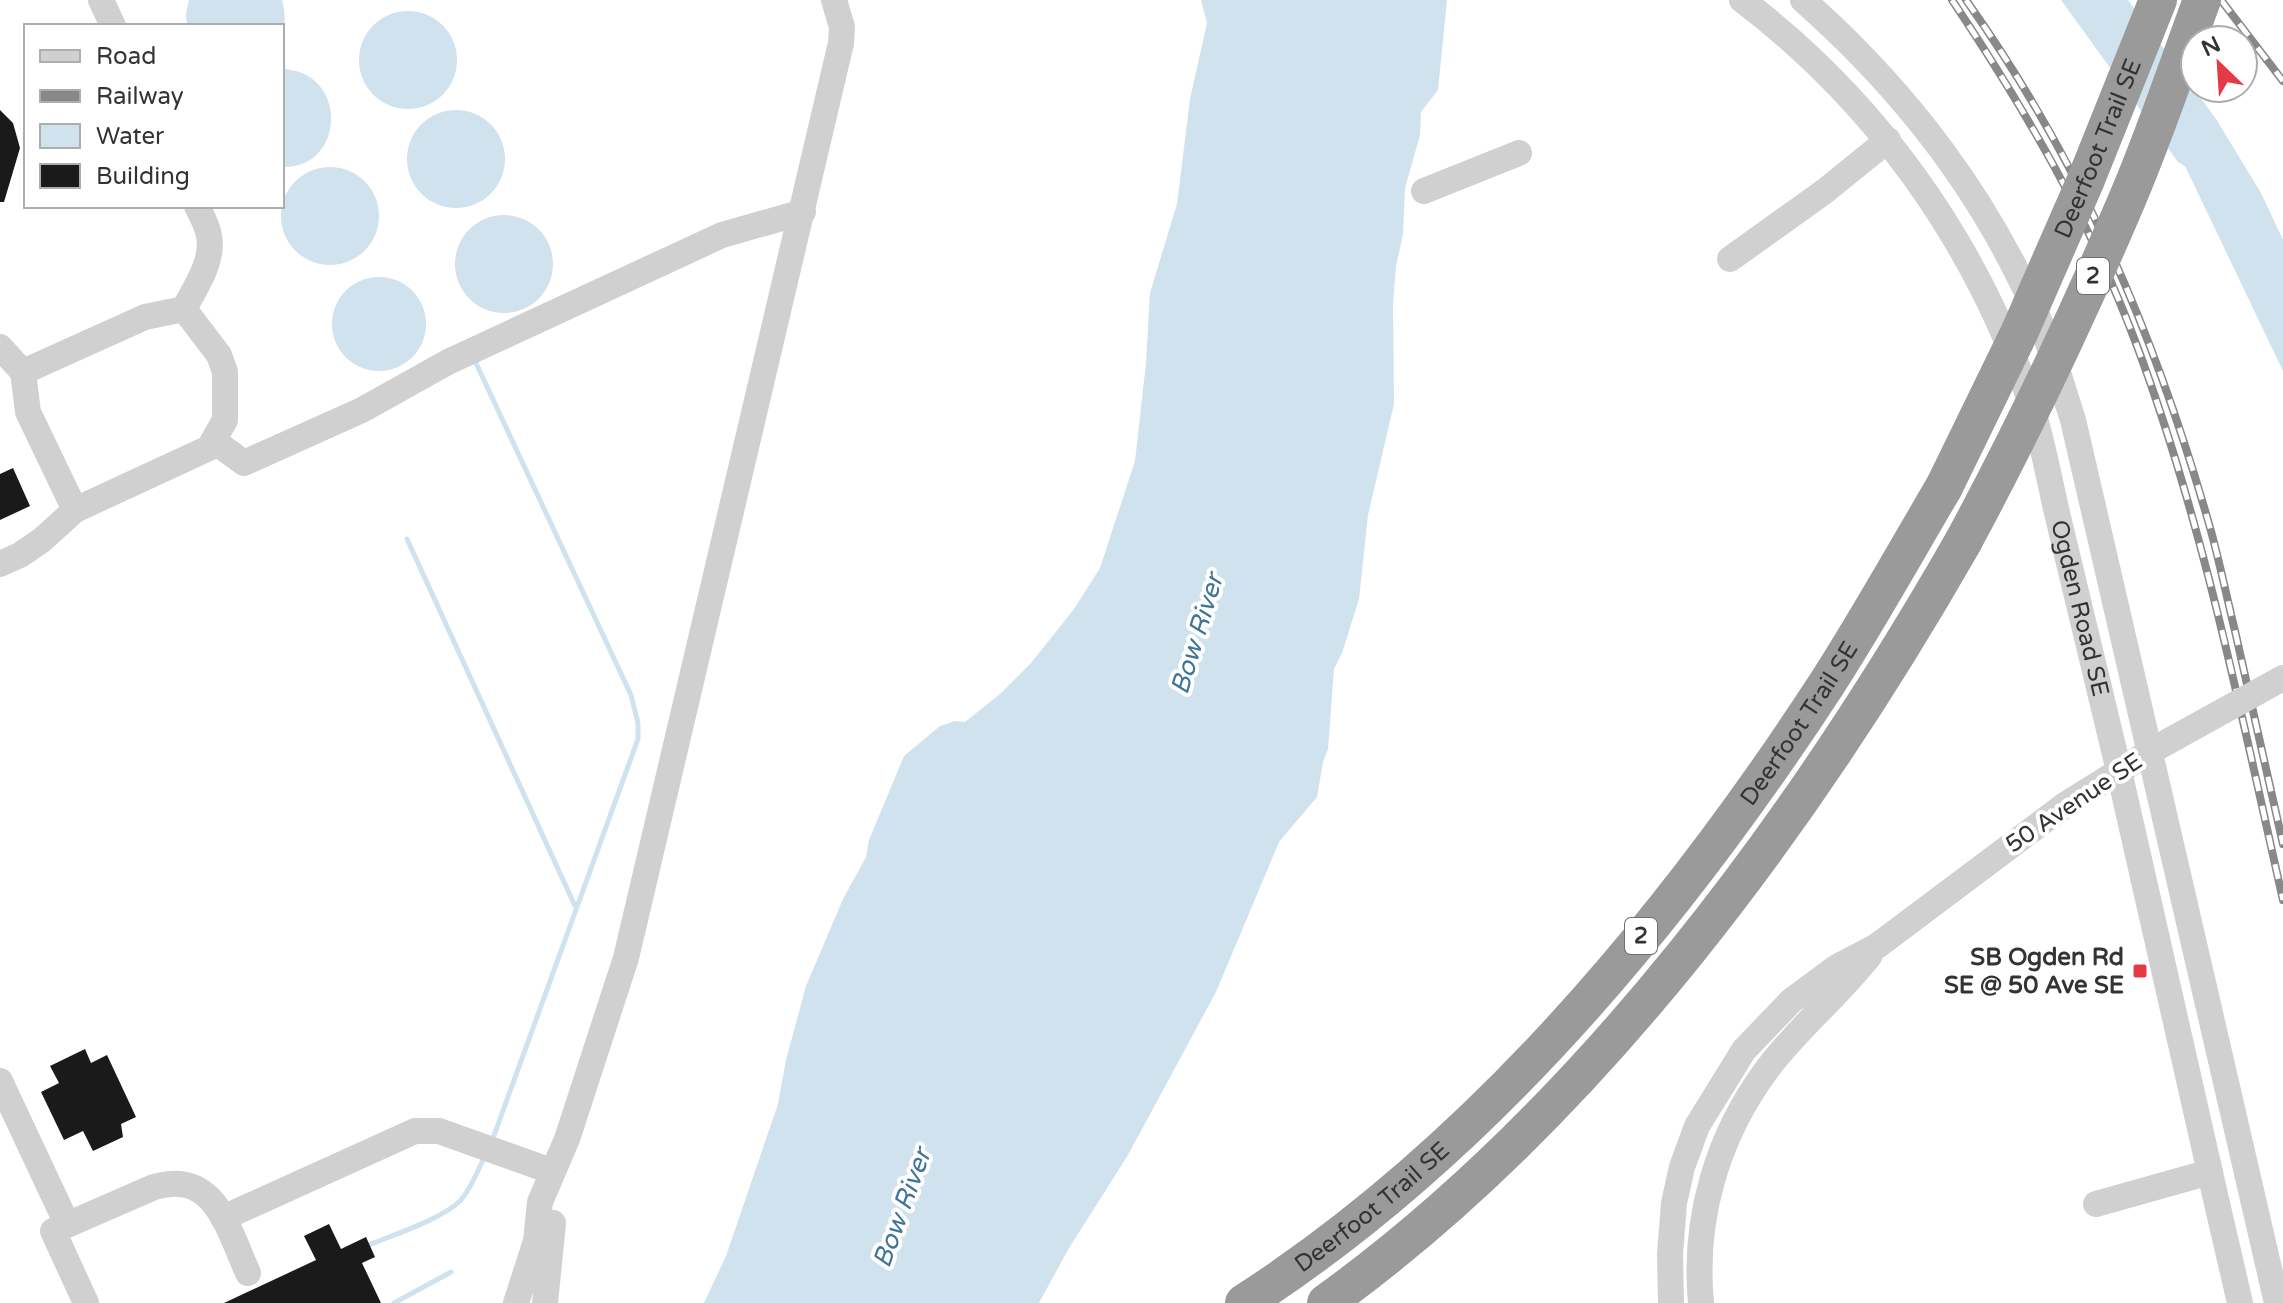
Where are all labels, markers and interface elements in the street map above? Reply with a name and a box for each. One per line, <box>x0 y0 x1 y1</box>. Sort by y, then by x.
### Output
legend <box>24 24 284 208</box>
north arrow <box>2179 24 2259 104</box>
text: N <box>2197 31 2224 62</box>
text: Road <box>96 42 156 71</box>
street label: Deerfoot Trail SE <box>2048 55 2147 243</box>
text: Railway <box>96 82 184 111</box>
text: Water <box>96 122 165 151</box>
text: Building <box>96 162 190 191</box>
road number: 2 <box>2077 258 2109 294</box>
street label: Ogden Road SE <box>2045 517 2115 699</box>
water label: Bow River <box>1164 567 1231 698</box>
street label: Deerfoot Trail SE <box>1734 636 1864 811</box>
street label: 50 Avenue SE <box>2000 747 2148 859</box>
road number: 2 <box>1625 918 1657 954</box>
place label: SB Ogden Rd SE @ 50 Ave SE <box>1944 943 2124 1000</box>
marker: SB Ogden Rd SE @ 50 Ave SE <box>2131 962 2149 980</box>
street label: Deerfoot Trail SE <box>1289 1135 1455 1279</box>
water label: Bow River <box>866 1142 939 1272</box>

